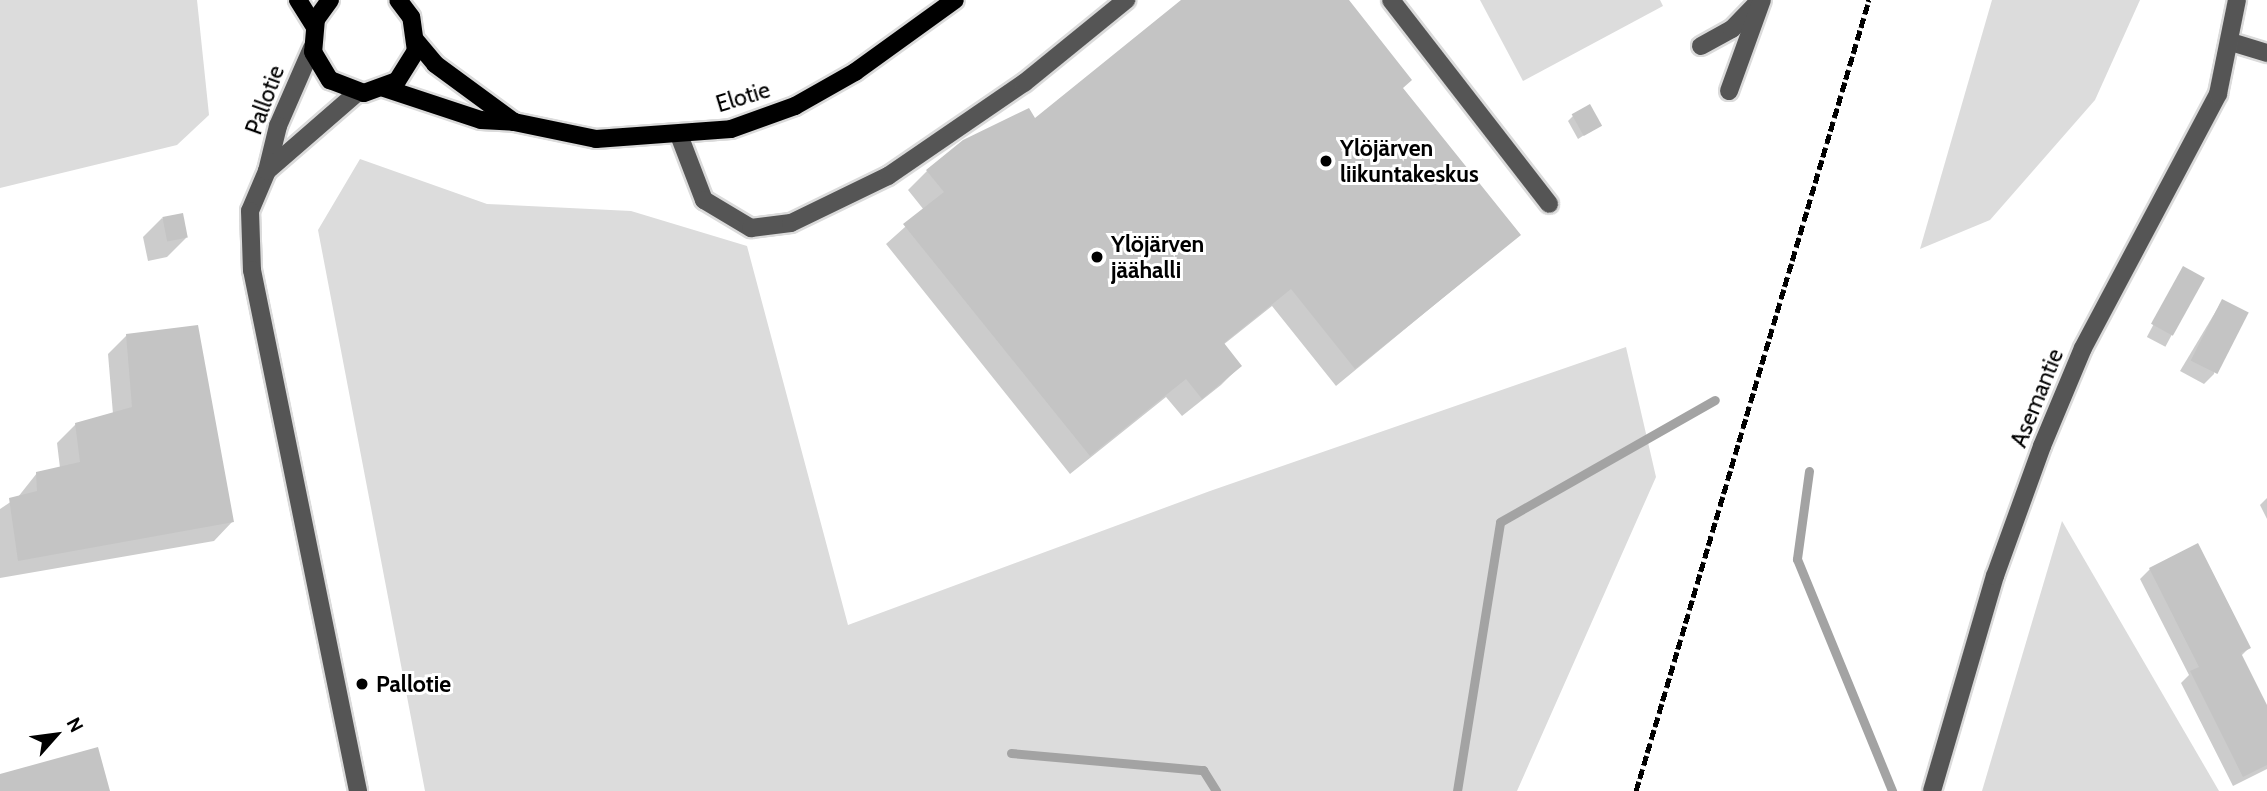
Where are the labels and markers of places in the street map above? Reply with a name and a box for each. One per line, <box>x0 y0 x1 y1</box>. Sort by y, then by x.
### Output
place label: Ylöjärven liikuntakeskus <box>1340 134 1479 188</box>
marker: Ylöjärven liikuntakeskus <box>1318 153 1334 169</box>
place label: Ylöjärven jäähalli <box>1111 230 1204 284</box>
marker: Ylöjärven jäähalli <box>1089 249 1105 265</box>
place label: Pallotie <box>376 670 451 698</box>
marker: Pallotie <box>354 676 370 692</box>

